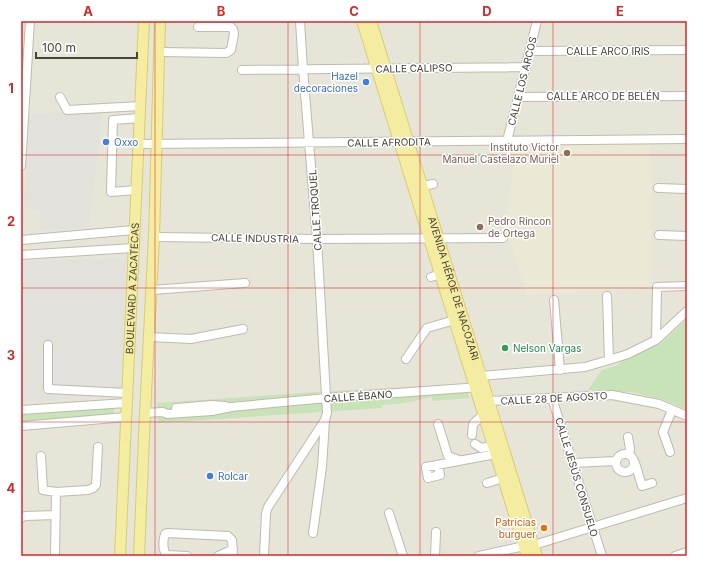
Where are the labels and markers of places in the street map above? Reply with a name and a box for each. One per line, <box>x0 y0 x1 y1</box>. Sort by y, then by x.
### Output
place label: Hazel decoraciones <box>294 70 358 94</box>
marker: Hazel decoraciones <box>361 77 371 87</box>
place label: Oxxo <box>114 136 138 148</box>
marker: Oxxo <box>101 137 111 147</box>
place label: Instituto Victor Manuel Castelazo Muriel <box>443 141 559 165</box>
marker: Instituto Victor Manuel Castelazo Muriel <box>562 148 572 158</box>
place label: Pedro Rincon de Ortega <box>488 215 551 239</box>
marker: Pedro Rincon de Ortega <box>475 222 485 232</box>
place label: Nelson Vargas <box>513 342 581 354</box>
marker: Nelson Vargas <box>500 343 510 353</box>
place label: Rolcar <box>218 470 248 482</box>
marker: Rolcar <box>205 471 215 481</box>
place label: Patricias burguer <box>495 516 536 540</box>
marker: Patricias burguer <box>539 523 549 533</box>

